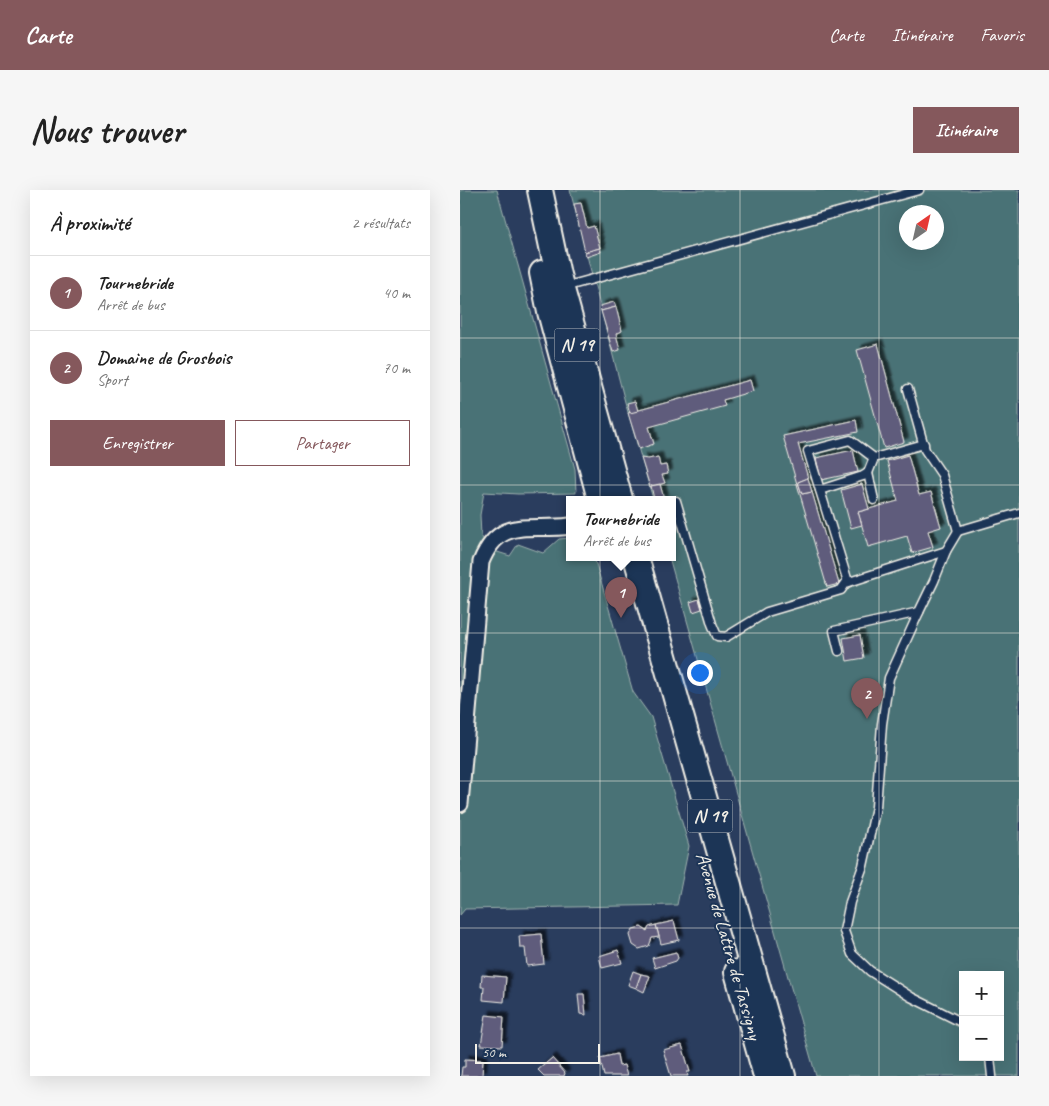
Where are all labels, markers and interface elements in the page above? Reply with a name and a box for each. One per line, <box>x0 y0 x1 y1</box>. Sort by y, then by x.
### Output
text: Carte <box>25 20 72 50</box>
text: Carte <box>829 24 864 46</box>
text: Itinéraire <box>892 24 953 46</box>
text: Favoris <box>981 24 1024 46</box>
button: Itinéraire <box>913 107 1019 153</box>
text: Nous trouver <box>30 108 184 153</box>
north arrow <box>899 205 944 250</box>
text: À proximité <box>50 210 130 236</box>
text: 2 résultats <box>351 213 410 233</box>
text: Tournebride <box>97 271 173 295</box>
text: 1 <box>62 283 70 303</box>
text: 40 m <box>383 283 410 303</box>
text: Arrêt de bus <box>97 295 164 315</box>
road number: N 19 <box>554 328 600 362</box>
text: Domaine de Grosbois <box>97 346 231 370</box>
text: 2 <box>62 358 70 378</box>
text: 70 m <box>383 358 410 378</box>
text: Sport <box>97 370 128 390</box>
button: Enregistrer <box>50 420 225 466</box>
button: Partager <box>235 420 410 466</box>
popup <box>566 496 676 561</box>
text: Tournebride <box>583 507 659 531</box>
text: Arrêt de bus <box>583 531 651 551</box>
pin: 1 <box>605 577 637 618</box>
your location <box>687 660 713 686</box>
pin: 2 <box>851 678 883 719</box>
road number: N 19 <box>688 800 732 832</box>
street label: Avenue de Lattre de Tassigny <box>690 850 768 1044</box>
map controls <box>959 971 1004 1061</box>
button: + <box>959 971 1004 1016</box>
button: − <box>959 1016 1004 1061</box>
scale bar <box>475 1041 600 1064</box>
text: 50 m <box>482 1044 506 1061</box>

